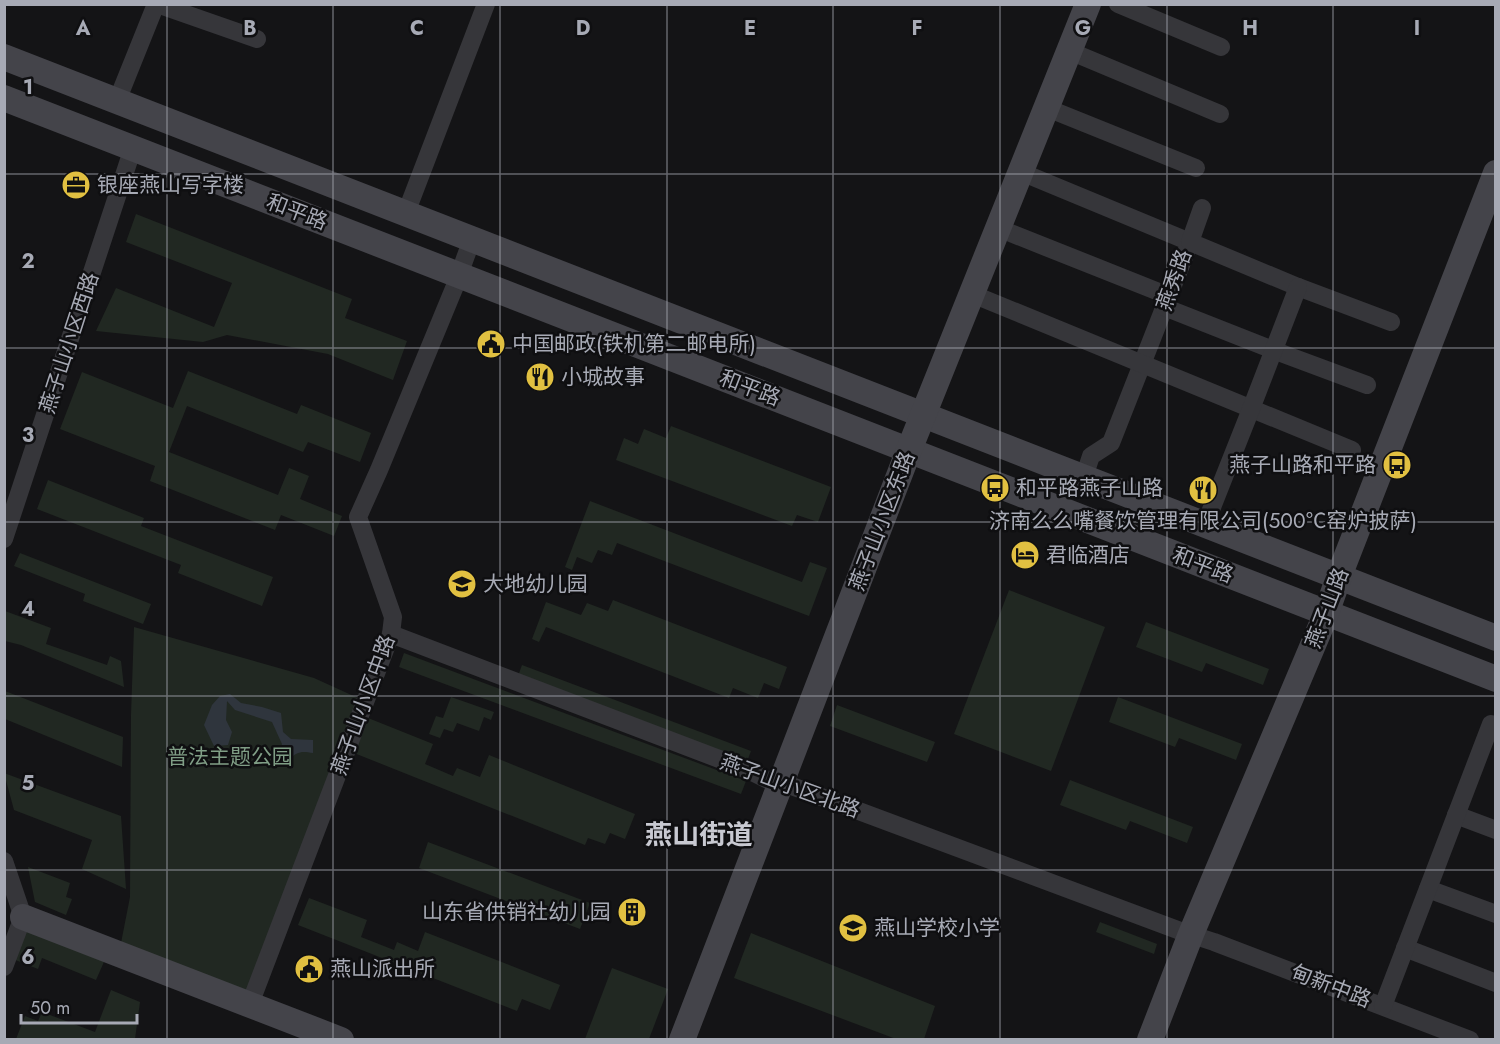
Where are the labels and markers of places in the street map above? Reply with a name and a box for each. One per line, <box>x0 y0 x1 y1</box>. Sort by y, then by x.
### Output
office icon: 银座燕山写字楼 <box>60 169 92 201</box>
place label: 银座燕山写字楼 <box>97 170 244 200</box>
public building icon: 中国邮政(铁机第二邮电所) <box>475 328 507 360</box>
place label: 中国邮政(铁机第二邮电所) <box>512 329 756 359</box>
restaurant icon: 小城故事 <box>524 361 556 393</box>
place label: 小城故事 <box>561 362 645 392</box>
bus stop icon: 燕子山路和平路 <box>1381 449 1413 481</box>
place label: 燕子山路和平路 <box>1229 450 1376 480</box>
bus stop icon: 和平路燕子山路 <box>979 472 1011 504</box>
place label: 和平路燕子山路 <box>1016 473 1163 503</box>
restaurant icon: 济南么么嘴餐饮管理有限公司(500℃窑炉披萨) <box>1187 474 1219 506</box>
place label: 济南么么嘴餐饮管理有限公司(500℃窑炉披萨) <box>989 506 1417 536</box>
hotel icon: 君临酒店 <box>1009 539 1041 571</box>
place label: 君临酒店 <box>1046 540 1130 570</box>
school or university icon: 大地幼儿园 <box>446 568 478 600</box>
place label: 大地幼儿园 <box>483 569 588 599</box>
building icon: 山东省供销社幼儿园 <box>616 896 648 928</box>
place label: 山东省供销社幼儿园 <box>422 897 611 927</box>
school or university icon: 燕山学校小学 <box>837 912 869 944</box>
place label: 燕山学校小学 <box>874 913 1000 943</box>
public building icon: 燕山派出所 <box>293 953 325 985</box>
place label: 燕山派出所 <box>330 954 435 984</box>

